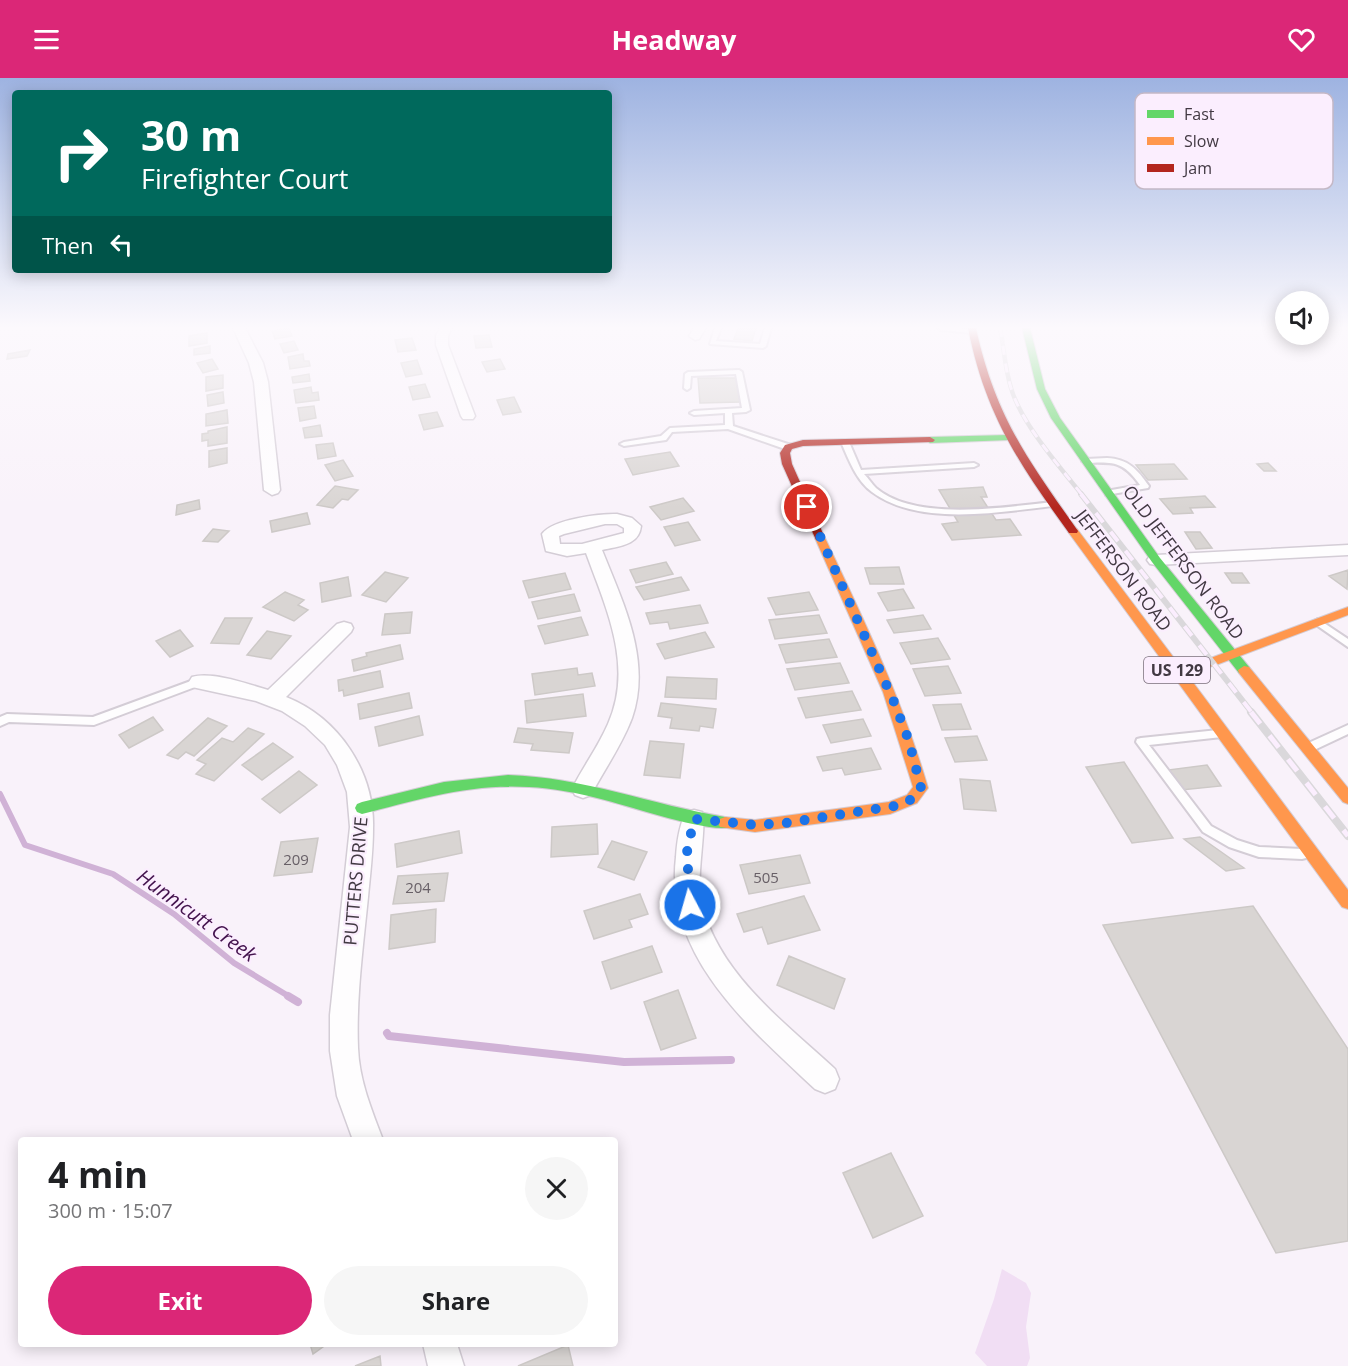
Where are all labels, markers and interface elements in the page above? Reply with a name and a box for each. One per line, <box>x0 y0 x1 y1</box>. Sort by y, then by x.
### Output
text: Headway <box>612 21 736 58</box>
icon: menu <box>30 23 63 56</box>
icon: heart <box>1285 23 1318 56</box>
legend <box>1135 93 1333 189</box>
text: Fast <box>1184 103 1215 125</box>
text: 30 m <box>141 106 241 163</box>
icon: right <box>42 114 120 192</box>
text: Slow <box>1184 130 1219 152</box>
text: Jam <box>1182 157 1212 179</box>
text: Firefighter Court <box>141 160 348 197</box>
icon: left <box>105 228 138 261</box>
text: Then <box>42 230 93 260</box>
map controls <box>1275 291 1329 345</box>
button: sound <box>1275 291 1329 345</box>
pin <box>781 481 832 532</box>
street label: OLD JEFFERSON ROAD <box>1119 481 1249 643</box>
icon: arrive <box>790 490 823 523</box>
street label: JEFFERSON ROAD <box>1071 505 1177 635</box>
road number: US 129 <box>1144 657 1210 683</box>
street label: PUTTERS DRIVE <box>337 816 373 946</box>
house number: 209 <box>283 849 309 869</box>
water label: Hunnicutt Creek <box>132 862 263 968</box>
house number: 505 <box>753 867 779 887</box>
position arrow <box>658 873 722 937</box>
house number: 204 <box>405 877 431 897</box>
text: 4 min <box>48 1150 148 1199</box>
button: close <box>525 1157 588 1220</box>
text: 300 m · 15:07 <box>48 1197 173 1224</box>
button: Exit <box>48 1266 312 1335</box>
button: Share <box>324 1266 588 1335</box>

